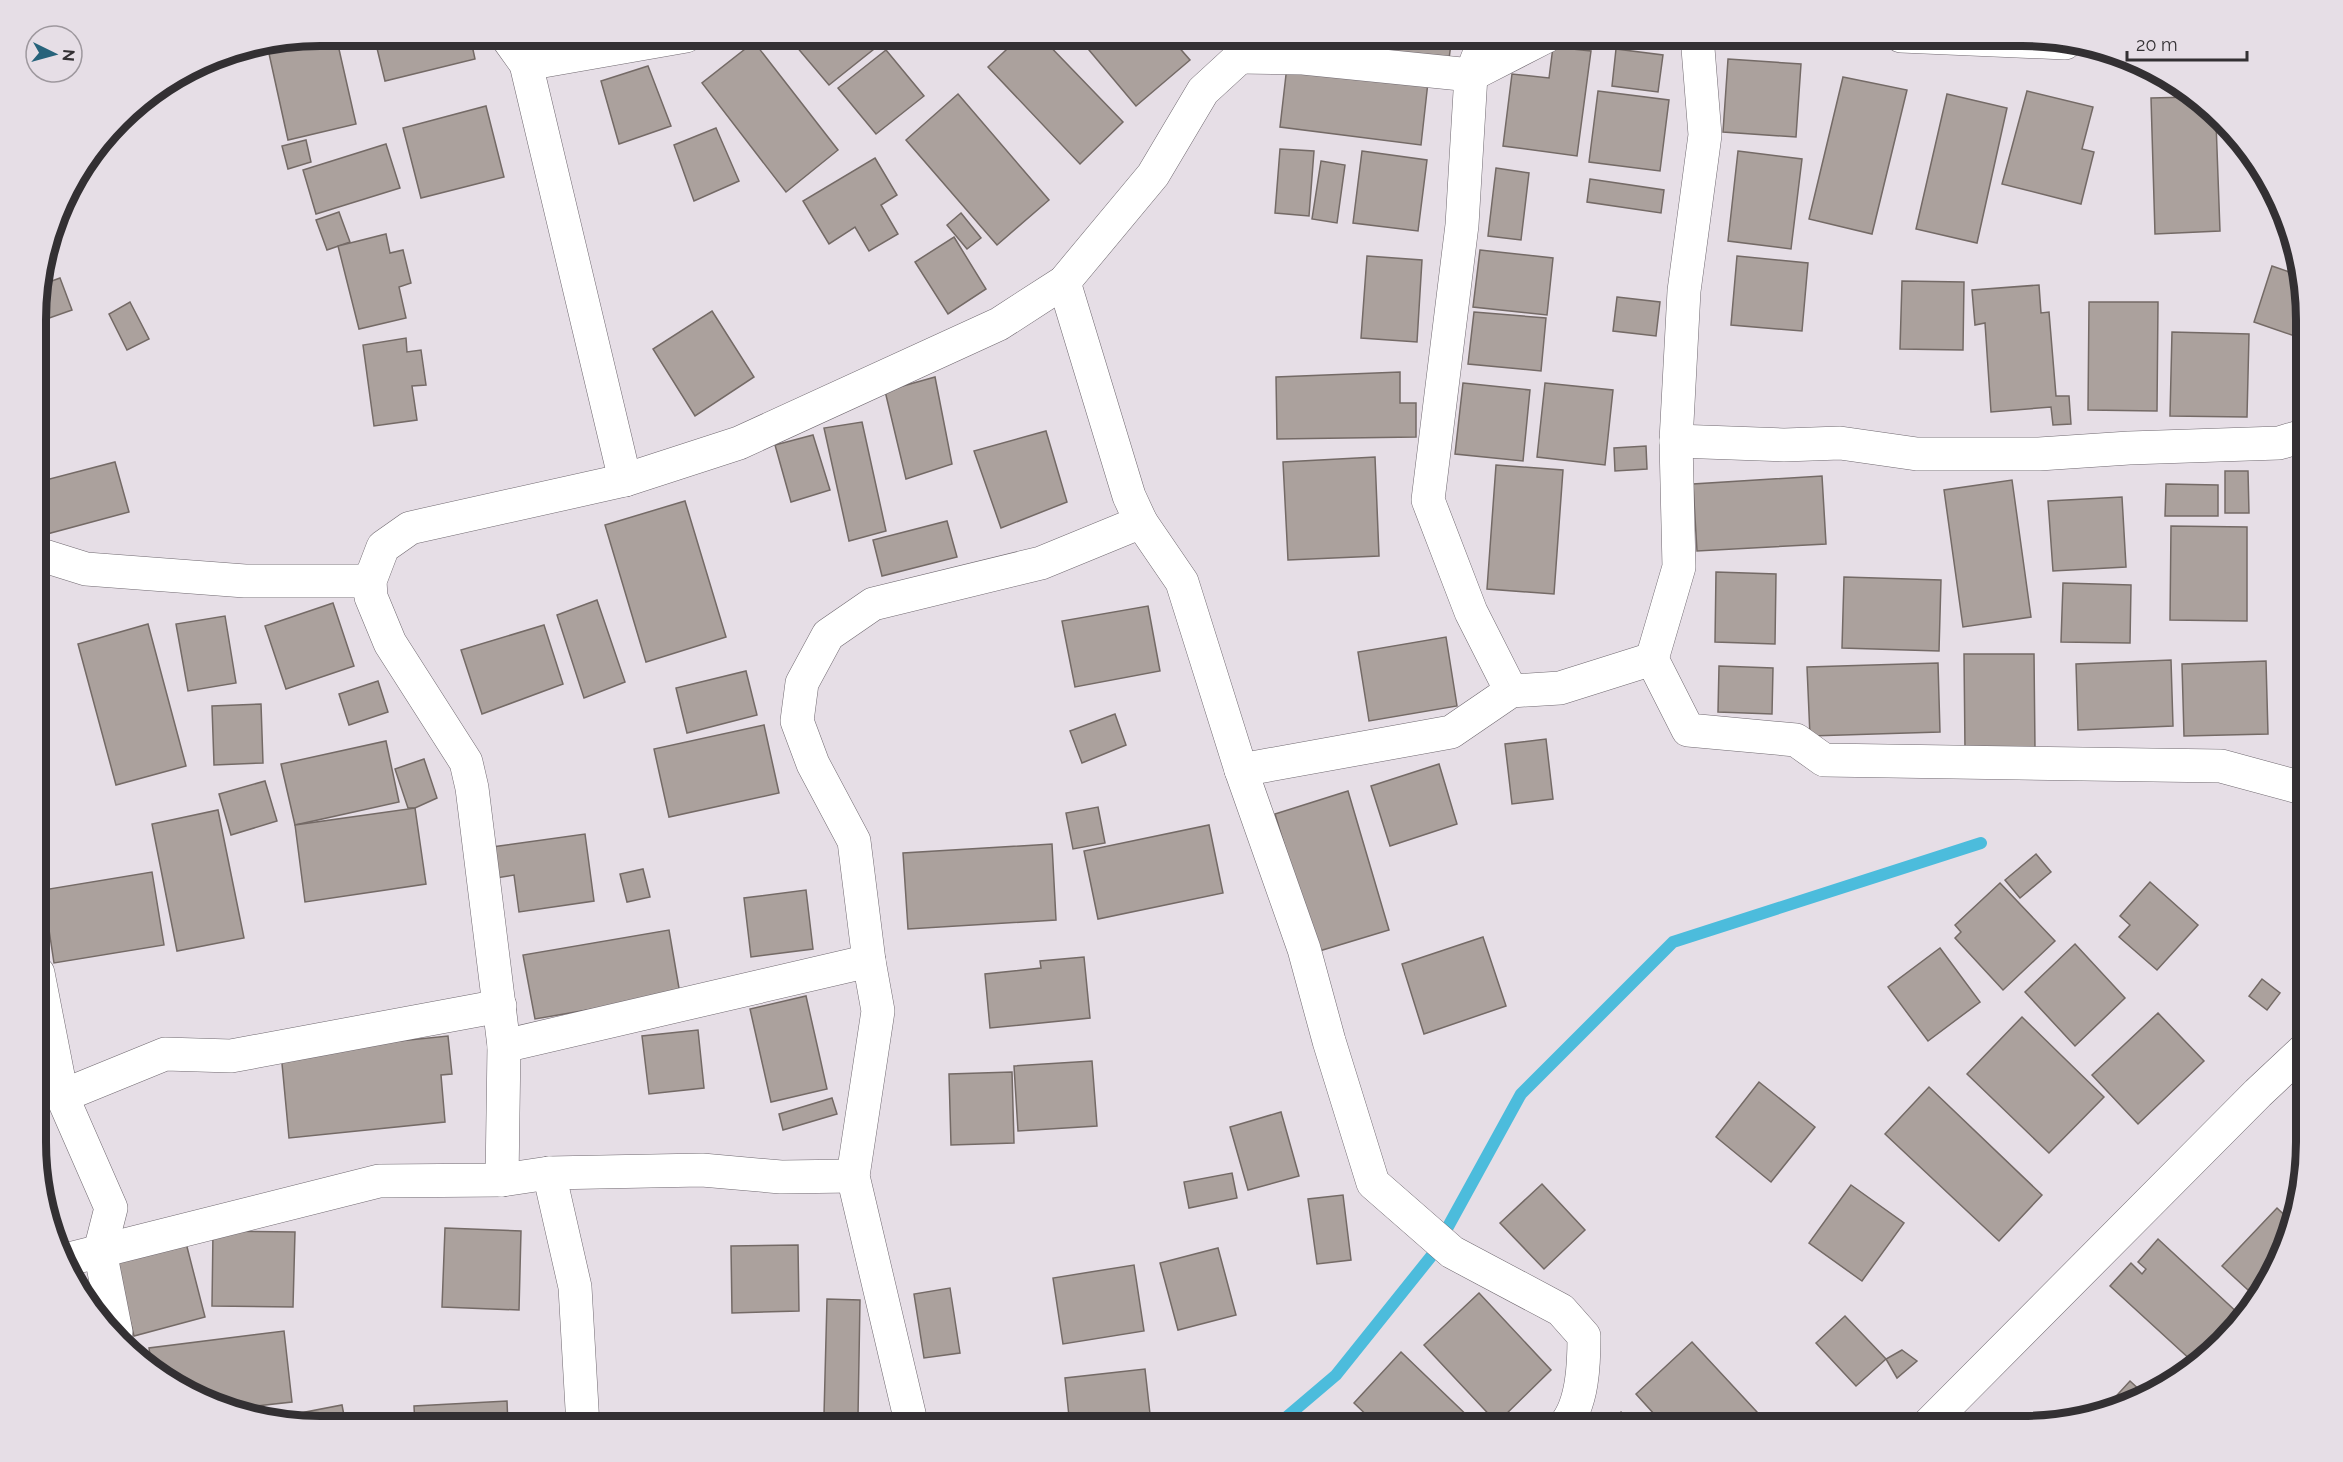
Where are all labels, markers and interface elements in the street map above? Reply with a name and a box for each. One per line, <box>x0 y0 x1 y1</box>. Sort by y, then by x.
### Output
north arrow <box>24 24 84 84</box>
scale bar <box>2127 24 2247 62</box>
text: 20 m <box>2136 34 2178 55</box>
text: N <box>58 48 78 62</box>

